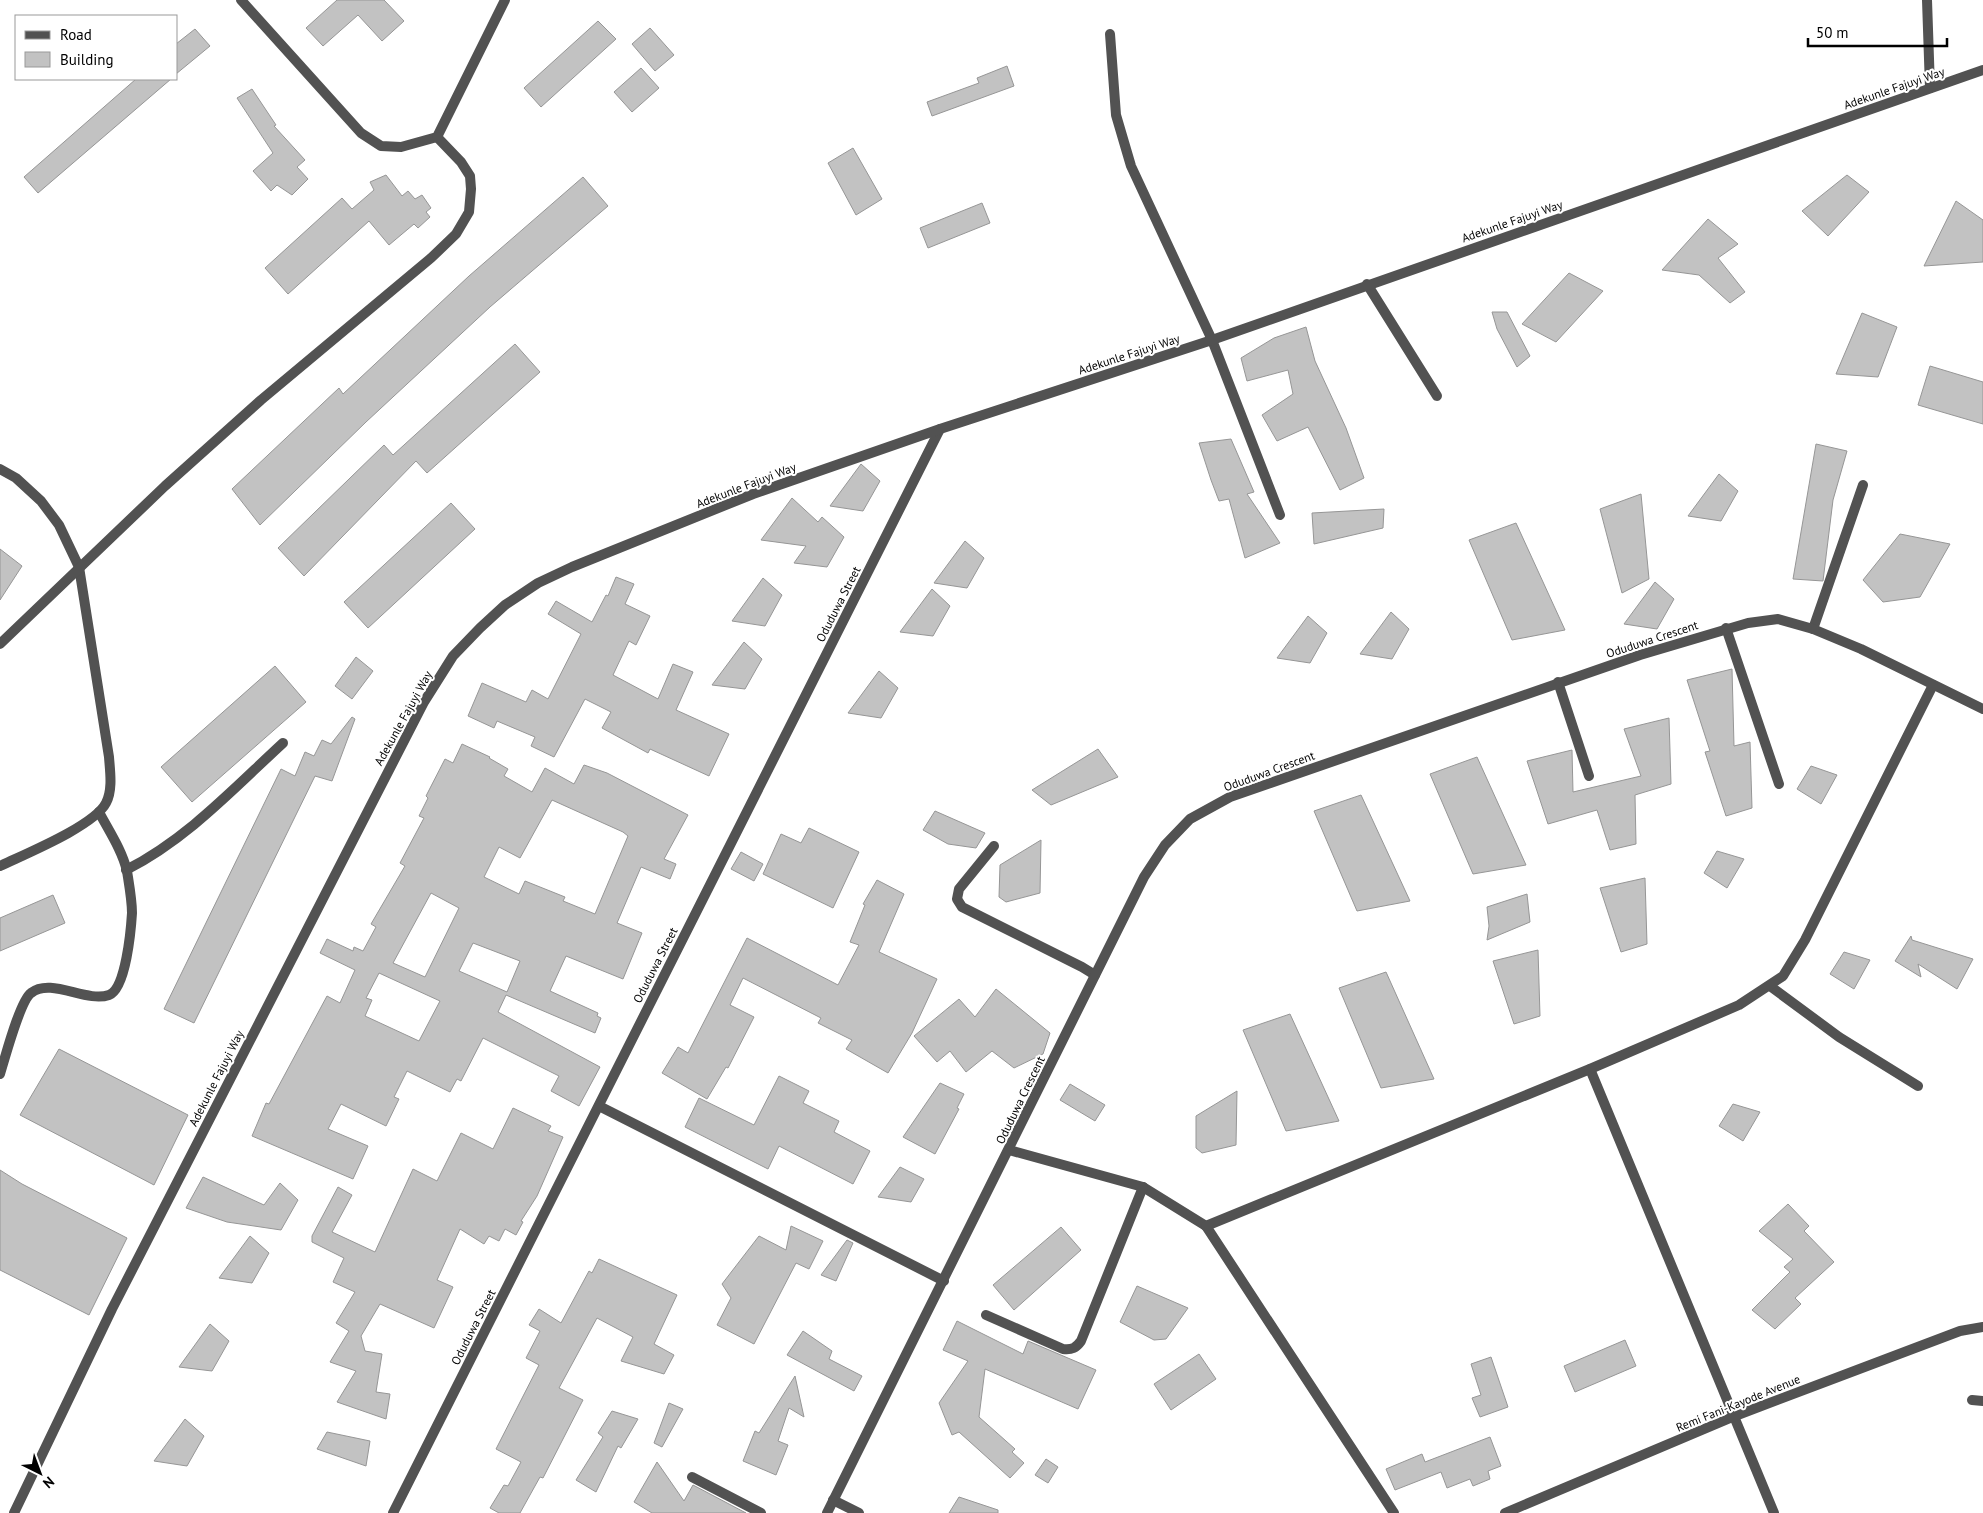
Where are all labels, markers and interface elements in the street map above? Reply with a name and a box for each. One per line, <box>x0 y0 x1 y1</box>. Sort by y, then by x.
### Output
legend <box>15 15 178 80</box>
scale bar <box>1808 15 1947 47</box>
text: 50 m <box>1816 23 1849 42</box>
text: Road <box>60 25 92 44</box>
text: Building <box>60 50 114 69</box>
street label: Adekunle Fajuyi Way <box>1842 64 1947 112</box>
street label: Adekunle Fajuyi Way <box>1460 197 1565 245</box>
street label: Adekunle Fajuyi Way <box>1076 330 1182 377</box>
street label: Adekunle Fajuyi Way <box>694 459 798 511</box>
street label: Oduduwa Street <box>813 564 863 644</box>
street label: Oduduwa Crescent <box>1604 617 1700 661</box>
street label: Adekunle Fajuyi Way <box>371 668 435 768</box>
street label: Oduduwa Crescent <box>1221 748 1317 794</box>
street label: Oduduwa Street <box>630 925 680 1005</box>
street label: Adekunle Fajuyi Way <box>185 1027 247 1129</box>
street label: Oduduwa Crescent <box>992 1054 1048 1146</box>
street label: Oduduwa Street <box>448 1287 498 1367</box>
street label: Remi Fani-Kayode Avenue <box>1674 1371 1802 1435</box>
north arrow <box>15 1448 65 1498</box>
text: N <box>39 1473 58 1492</box>

